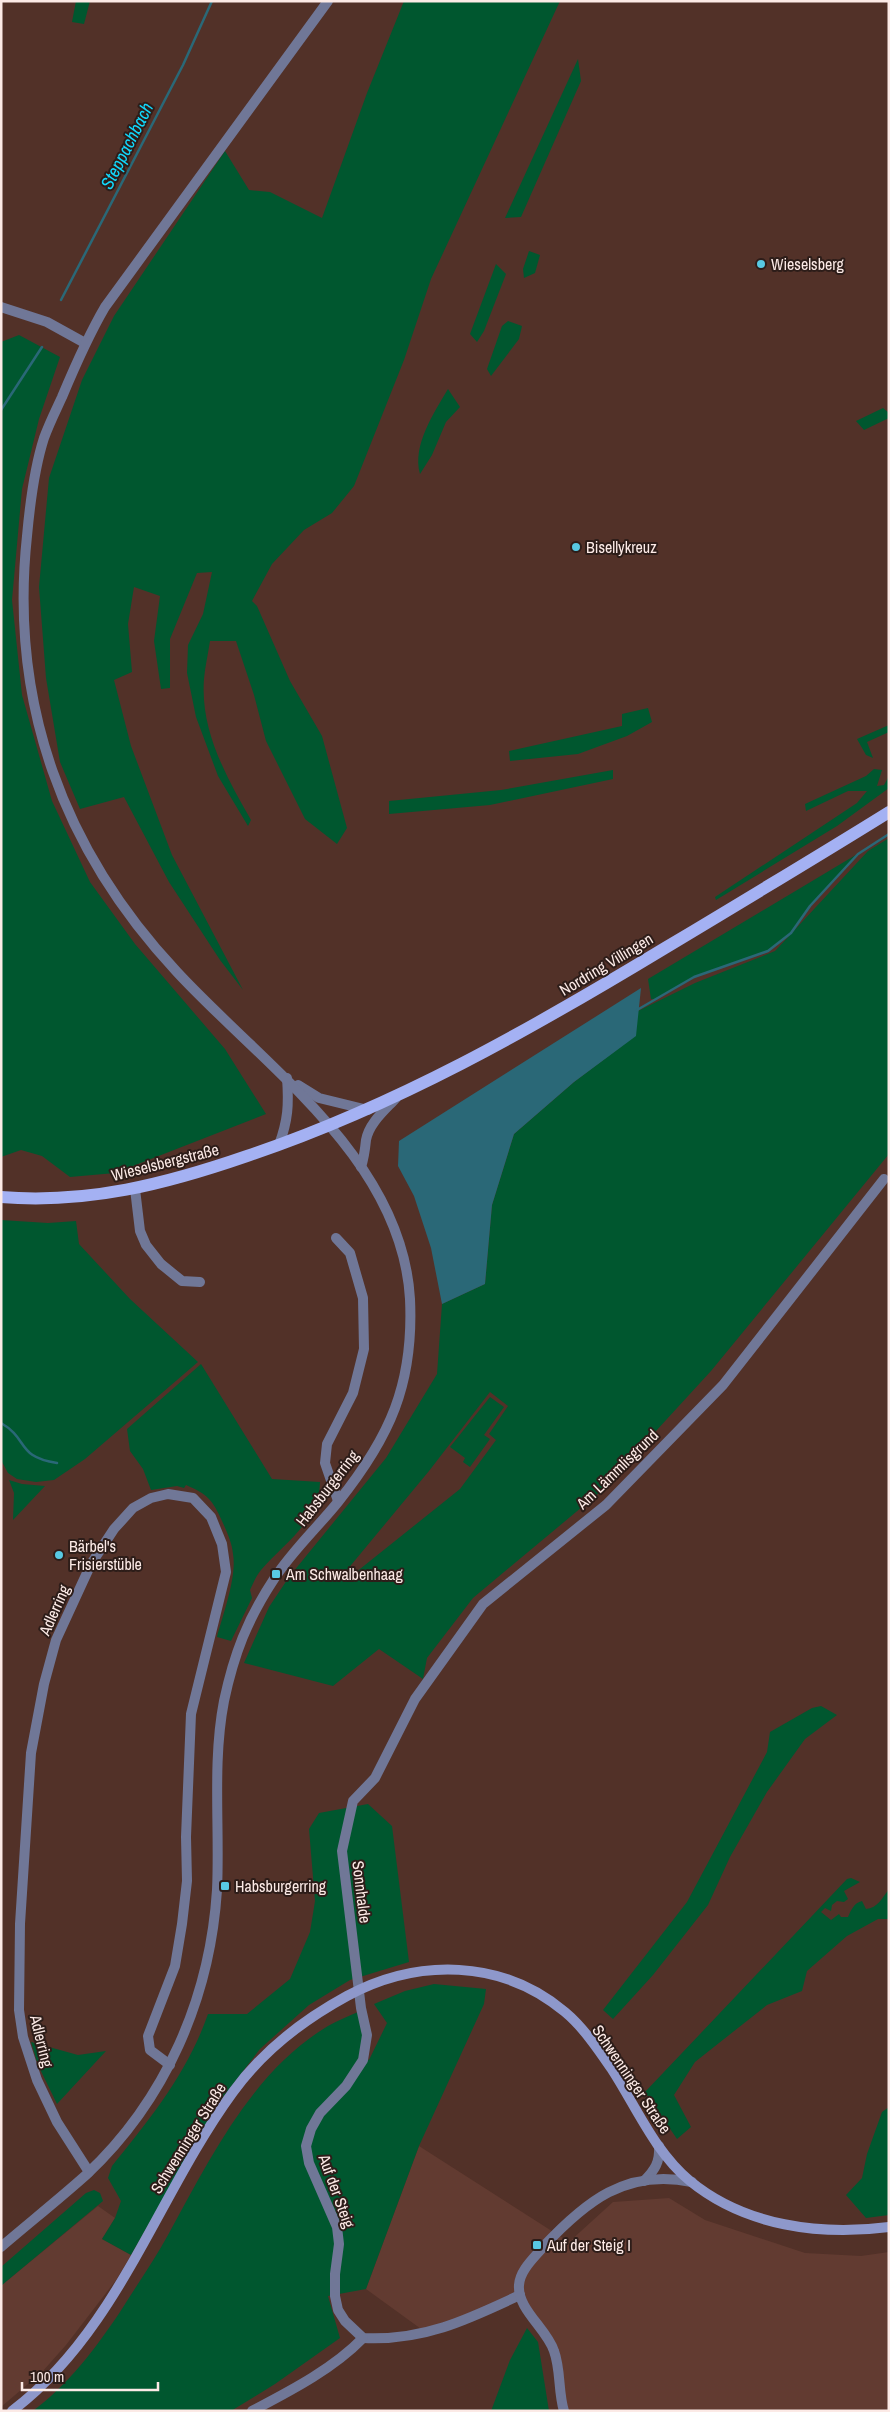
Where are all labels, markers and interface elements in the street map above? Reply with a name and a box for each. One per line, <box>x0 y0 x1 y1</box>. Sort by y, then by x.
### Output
water label: Steppachbach <box>94 98 159 193</box>
place label: Wieselsberg <box>771 253 845 275</box>
marker: Wieselsberg <box>755 258 767 270</box>
place label: Bisellykreuz <box>586 536 657 558</box>
marker: Bisellykreuz <box>570 541 582 553</box>
street label: Nordring Villingen <box>555 927 657 1001</box>
street label: Wieselsbergstraße <box>109 1138 221 1186</box>
street label: Am Lämmlisgrund <box>570 1424 663 1515</box>
street label: Habsburgerring <box>290 1445 364 1531</box>
place label: Bärbel's Frisierstüble <box>69 1535 142 1575</box>
marker: Bärbel's Frisierstüble <box>53 1549 65 1561</box>
place label: Am Schwalbenhaag <box>285 1563 403 1585</box>
marker: Am Schwalbenhaag <box>270 1568 282 1580</box>
street label: Adlerring <box>33 1581 75 1640</box>
street label: Sonnhalde <box>347 1860 377 1924</box>
place label: Habsburgerring <box>235 1875 327 1897</box>
marker: Habsburgerring <box>219 1880 231 1892</box>
street label: Adlerring <box>25 2012 59 2070</box>
street label: Schwenninger Straße <box>587 2020 677 2138</box>
street label: Schwenninger Straße <box>145 2078 231 2198</box>
street label: Auf der Steig <box>313 2150 361 2231</box>
place label: Auf der Steig I <box>546 2234 631 2256</box>
marker: Auf der Steig I <box>531 2239 543 2251</box>
scale bar <box>22 2360 159 2392</box>
text: 100 m <box>30 2366 64 2387</box>

